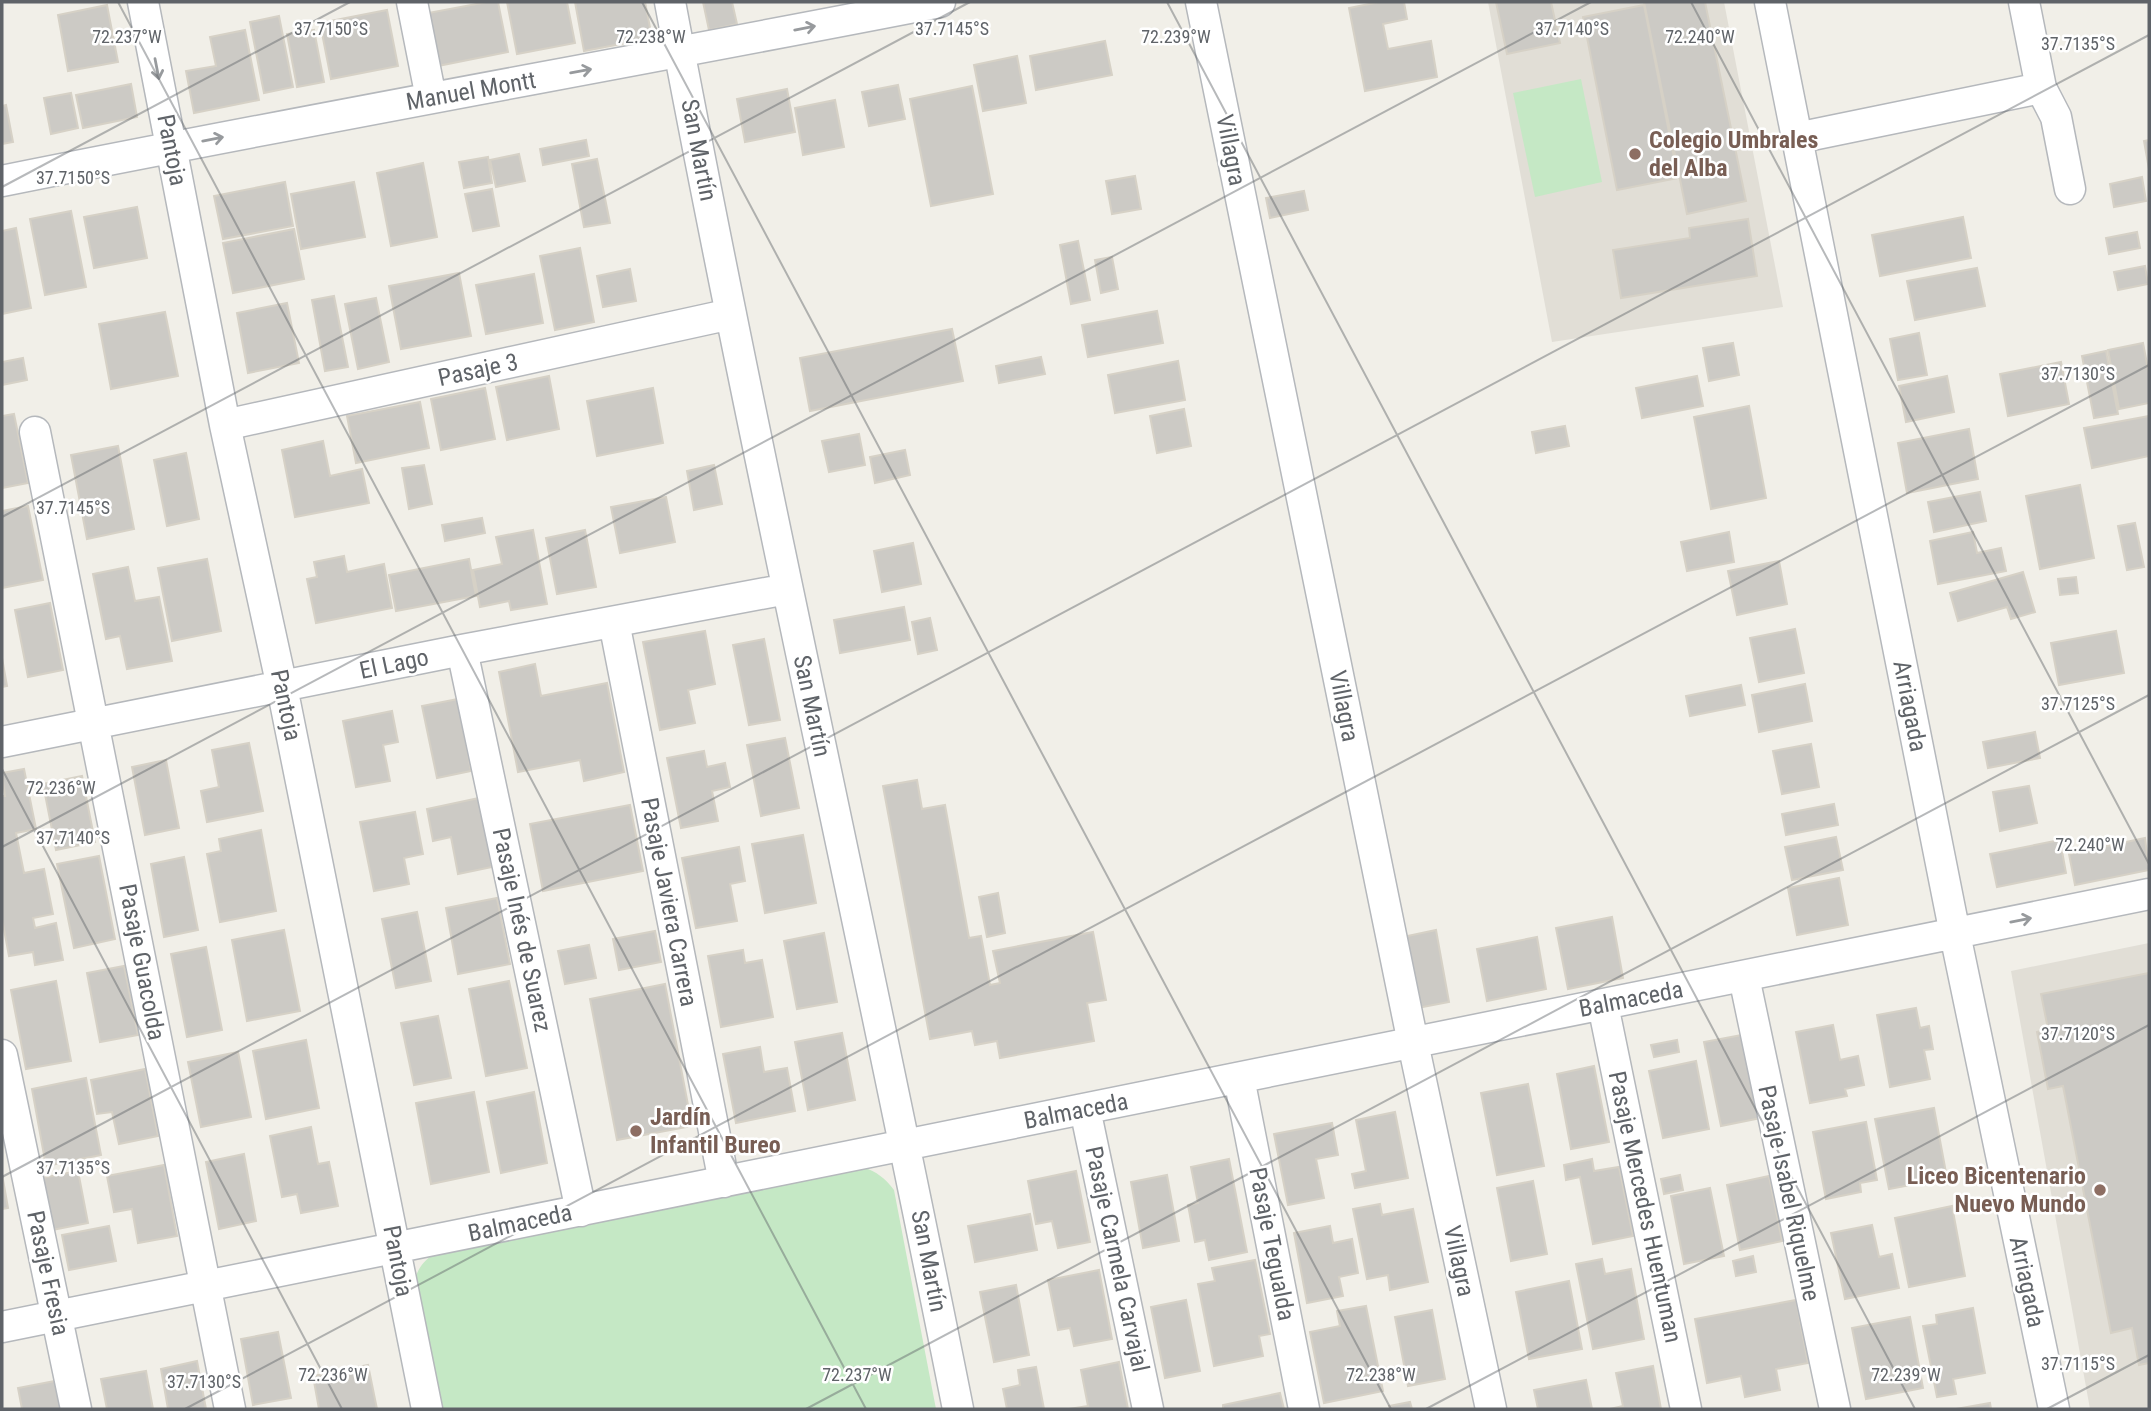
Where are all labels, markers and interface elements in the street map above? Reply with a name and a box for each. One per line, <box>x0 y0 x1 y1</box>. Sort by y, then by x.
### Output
text: 37.7150°S <box>294 18 368 39</box>
text: 37.7145°S <box>915 18 989 39</box>
text: 37.7140°S <box>1535 18 1609 39</box>
one-way arrow <box>793 21 816 35</box>
text: 72.237°W <box>92 26 162 47</box>
text: 72.238°W <box>616 26 686 47</box>
text: 72.239°W <box>1141 26 1211 47</box>
text: 72.240°W <box>1665 26 1735 47</box>
text: 37.7135°S <box>2041 33 2115 54</box>
one-way arrow <box>150 57 164 80</box>
one-way arrow <box>569 63 592 77</box>
street label: Manuel Montt <box>404 66 538 116</box>
street label: San Martín <box>675 97 723 203</box>
street label: Pantoja <box>151 112 193 188</box>
street label: Villagra <box>1210 112 1252 188</box>
place label: Colegio Umbrales del Alba <box>1649 126 1819 182</box>
one-way arrow <box>201 132 224 145</box>
marker: Colegio Umbrales del Alba <box>1627 146 1643 162</box>
text: 37.7150°S <box>36 167 110 188</box>
street label: Pasaje 3 <box>435 348 521 392</box>
text: 37.7130°S <box>2041 363 2115 384</box>
text: 37.7145°S <box>36 497 110 518</box>
street label: El Lago <box>357 643 431 685</box>
street label: San Martín <box>788 653 836 759</box>
street label: Arriagada <box>1887 658 1933 754</box>
street label: Pantoja <box>265 667 307 743</box>
street label: Villagra <box>1323 668 1365 744</box>
text: 37.7125°S <box>2041 693 2115 714</box>
text: 72.236°W <box>26 777 96 798</box>
street label: Pasaje Javiera Carrera <box>635 795 703 1009</box>
street label: Pasaje Inés de Suarez <box>487 826 557 1034</box>
text: 37.7140°S <box>36 827 110 848</box>
text: 72.240°W <box>2055 834 2125 855</box>
street label: Pasaje Guacolda <box>113 881 171 1043</box>
one-way arrow <box>2009 913 2032 927</box>
street label: Balmaceda <box>1577 975 1685 1023</box>
text: 37.7120°S <box>2041 1023 2115 1044</box>
street label: Pasaje Mercedes Huentuman <box>1603 1069 1687 1345</box>
street label: Pasaje Isabel Riquelme <box>1752 1083 1826 1303</box>
street label: Balmaceda <box>1022 1087 1130 1135</box>
place label: Jardín Infantil Bureo <box>650 1103 781 1159</box>
marker: Jardín Infantil Bureo <box>628 1123 644 1139</box>
street label: Pasaje Carmela Carvajal <box>1079 1144 1155 1374</box>
text: 37.7135°S <box>36 1157 110 1178</box>
place label: Liceo Bicentenario Nuevo Mundo <box>1907 1162 2086 1218</box>
street label: Pasaje Tegualda <box>1243 1165 1301 1323</box>
marker: Liceo Bicentenario Nuevo Mundo <box>2092 1182 2108 1198</box>
street label: Balmaceda <box>466 1198 574 1248</box>
street label: Pasaje Fresia <box>21 1208 75 1338</box>
street label: San Martín <box>905 1208 953 1314</box>
street label: Pantoja <box>377 1223 419 1299</box>
street label: Villagra <box>1438 1223 1480 1299</box>
street label: Arriagada <box>2004 1234 2050 1330</box>
text: 37.7115°S <box>2041 1353 2115 1374</box>
text: 72.236°W <box>298 1364 368 1385</box>
text: 72.237°W <box>822 1364 892 1385</box>
text: 72.238°W <box>1346 1364 1416 1385</box>
text: 72.239°W <box>1871 1364 1941 1385</box>
text: 37.7130°S <box>167 1371 241 1392</box>

